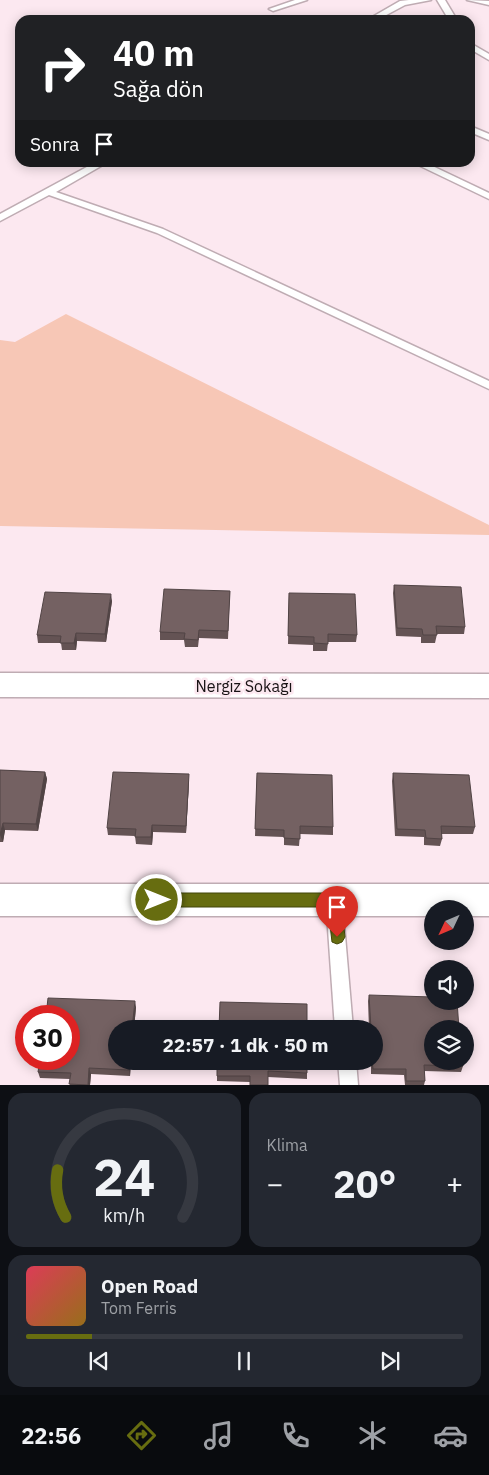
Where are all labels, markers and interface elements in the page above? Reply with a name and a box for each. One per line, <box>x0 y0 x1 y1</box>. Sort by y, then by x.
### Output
text: 40 m <box>113 30 195 76</box>
icon: right <box>30 35 95 100</box>
text: Sağa dön <box>113 74 204 103</box>
icon: arrive <box>90 130 118 158</box>
text: Sonra <box>30 132 80 156</box>
street label: Nergiz Sokağı <box>196 676 292 696</box>
position arrow <box>130 873 182 925</box>
pin <box>316 886 358 937</box>
icon: arrive <box>323 893 351 921</box>
north arrow <box>424 900 474 950</box>
map controls <box>424 900 474 1070</box>
button: sound <box>424 960 474 1010</box>
speed limit sign: 30 <box>15 1005 80 1070</box>
button: layers <box>424 1020 474 1070</box>
text: 22:57 · 1 dk · 50 m <box>162 1033 329 1057</box>
text: Klima <box>267 1135 308 1155</box>
text: 24 <box>93 1143 155 1210</box>
text: 20° <box>333 1159 396 1208</box>
text: − <box>267 1165 283 1202</box>
text: + <box>446 1165 463 1202</box>
text: km/h <box>103 1204 145 1227</box>
text: Open Road <box>101 1274 198 1298</box>
text: Tom Ferris <box>101 1298 177 1318</box>
icon: previous <box>85 1347 113 1375</box>
icon: pause <box>230 1347 258 1375</box>
icon: next <box>376 1347 404 1375</box>
icon: directions <box>124 1418 159 1453</box>
icon: music <box>201 1418 236 1453</box>
icon: phone <box>278 1418 313 1453</box>
icon: climate <box>355 1418 390 1453</box>
icon: car <box>433 1418 468 1453</box>
text: 22:56 <box>21 1421 81 1450</box>

